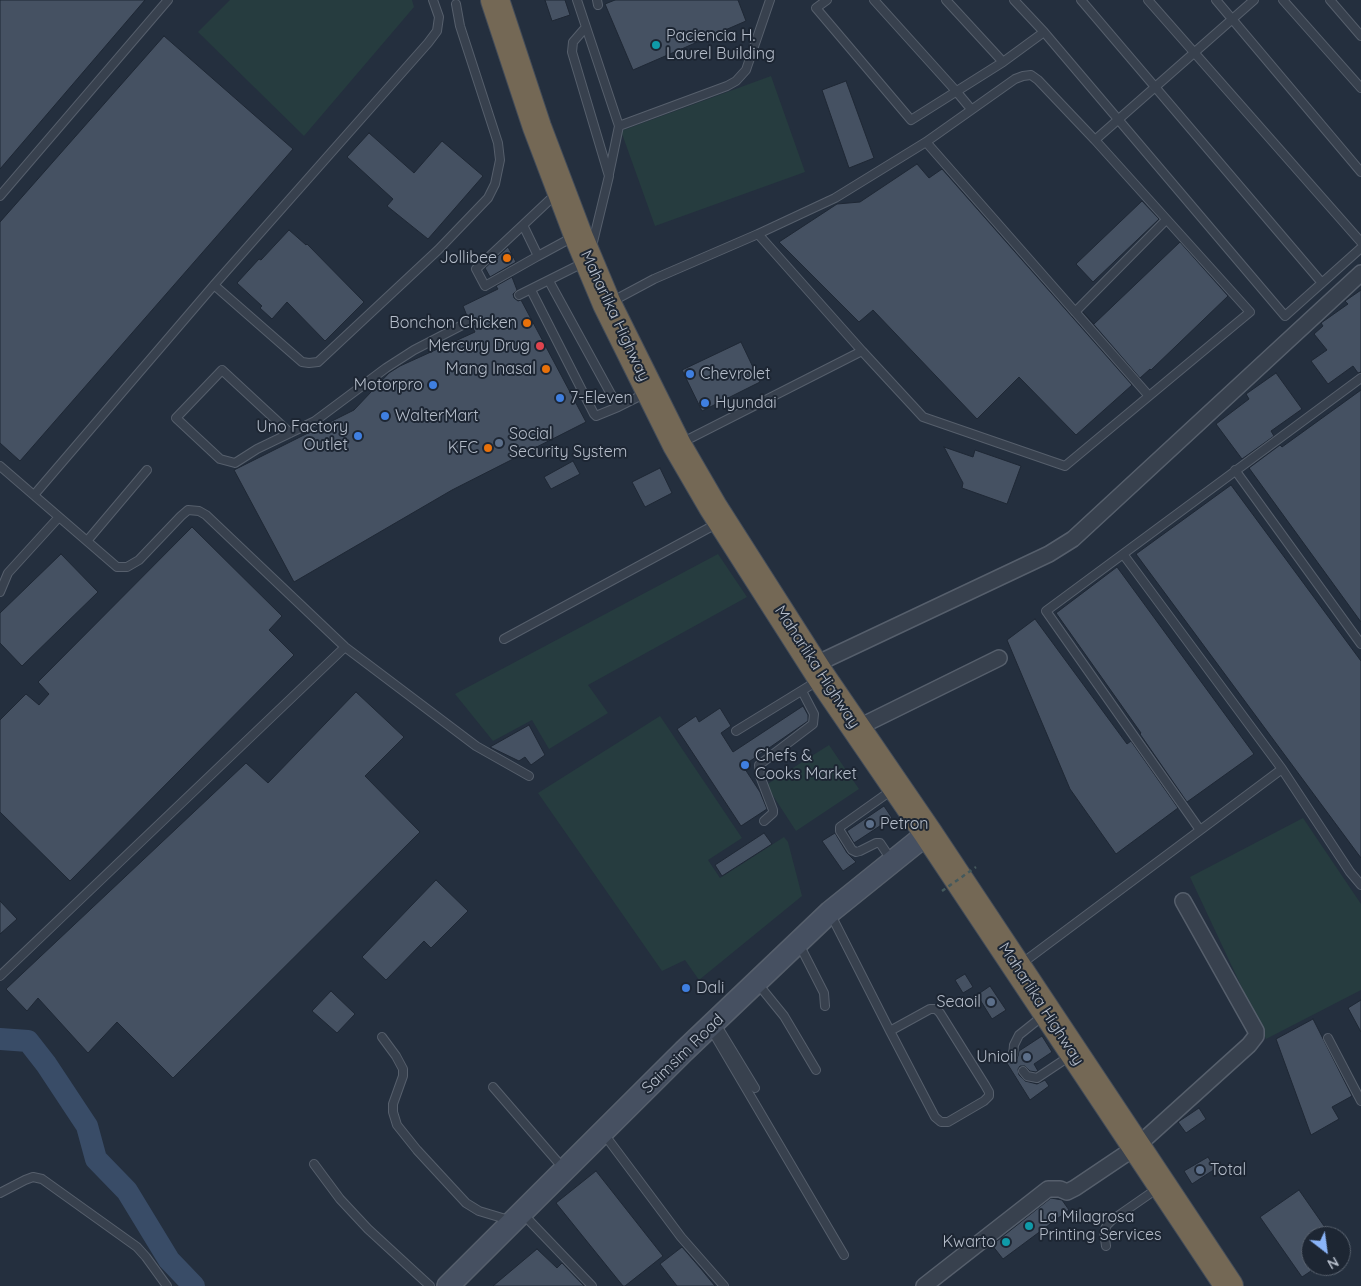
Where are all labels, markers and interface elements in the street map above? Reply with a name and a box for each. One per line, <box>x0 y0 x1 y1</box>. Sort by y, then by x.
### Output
place label: Paciencia H. Laurel Building <box>666 26 775 64</box>
marker: Paciencia H. Laurel Building <box>650 39 662 51</box>
street label: Maharlika Highway <box>576 247 654 385</box>
place label: Jollibee <box>440 248 497 268</box>
marker: Jollibee <box>501 252 513 264</box>
place label: Bonchon Chicken <box>389 313 517 333</box>
marker: Bonchon Chicken <box>521 317 533 329</box>
place label: Mercury Drug <box>428 336 530 356</box>
marker: Mercury Drug <box>534 340 546 352</box>
place label: Mang Inasal <box>446 359 536 379</box>
marker: Mang Inasal <box>540 363 552 375</box>
place label: Chevrolet <box>700 364 770 384</box>
marker: Chevrolet <box>684 368 696 380</box>
place label: Motorpro <box>354 375 423 395</box>
marker: Motorpro <box>427 379 439 391</box>
place label: 7-Eleven <box>570 388 633 408</box>
marker: 7-Eleven <box>554 392 566 404</box>
place label: Hyundai <box>715 393 777 413</box>
marker: Hyundai <box>699 397 711 409</box>
place label: WalterMart <box>395 406 479 426</box>
marker: WalterMart <box>379 410 391 422</box>
place label: Uno Factory Outlet <box>256 417 348 455</box>
place label: Social Security System <box>509 424 627 462</box>
marker: Uno Factory Outlet <box>352 430 364 442</box>
marker: Social Security System <box>493 437 505 449</box>
place label: KFC <box>448 438 478 458</box>
marker: KFC <box>482 442 494 454</box>
street label: Maharlika Highway <box>770 602 864 732</box>
place label: Chefs & Cooks Market <box>755 746 857 784</box>
marker: Chefs & Cooks Market <box>739 759 751 771</box>
place label: Petron <box>880 814 929 834</box>
marker: Petron <box>864 818 876 830</box>
street label: Maharlika Highway <box>994 939 1088 1069</box>
place label: Dali <box>696 978 724 998</box>
marker: Dali <box>680 982 692 994</box>
place label: Seaoil <box>936 992 981 1012</box>
marker: Seaoil <box>985 996 997 1008</box>
street label: Saimsim Road <box>638 1010 728 1098</box>
place label: Unioil <box>976 1047 1017 1067</box>
marker: Unioil <box>1021 1051 1033 1063</box>
place label: Total <box>1210 1160 1246 1180</box>
marker: Total <box>1194 1164 1206 1176</box>
place label: La Milagrosa Printing Services <box>1039 1207 1162 1245</box>
marker: La Milagrosa Printing Services <box>1023 1220 1035 1232</box>
north arrow <box>1301 1226 1351 1276</box>
place label: Kwarto <box>942 1232 996 1252</box>
marker: Kwarto <box>1000 1236 1012 1248</box>
text: N <box>1324 1253 1342 1273</box>

